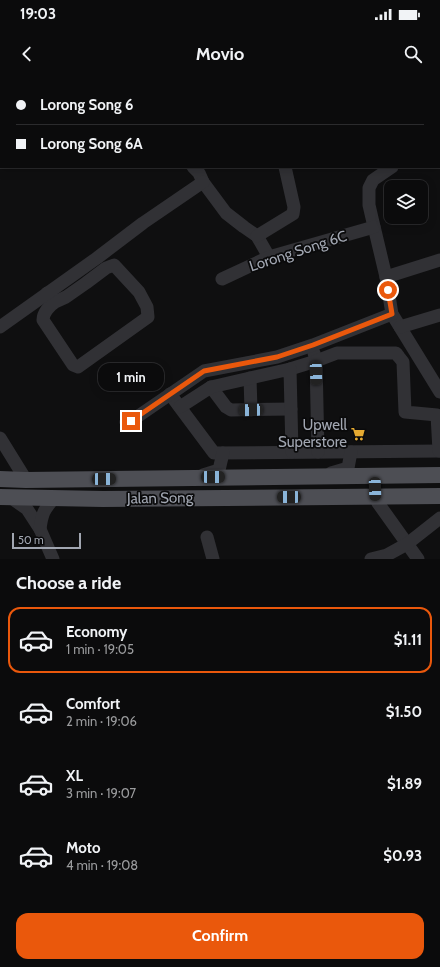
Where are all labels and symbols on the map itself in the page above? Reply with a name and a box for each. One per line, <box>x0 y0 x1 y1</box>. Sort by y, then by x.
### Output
street label: Lorong Song 6C <box>247 227 349 275</box>
route start <box>379 281 397 299</box>
car <box>310 361 322 385</box>
callout: 1 min <box>98 363 164 391</box>
car <box>239 404 263 416</box>
route end <box>122 412 140 430</box>
place label: Upwell Superstore <box>278 416 347 451</box>
supermarket icon: Upwell Superstore <box>350 426 366 442</box>
car <box>201 471 225 483</box>
car <box>92 473 116 485</box>
car <box>369 477 381 501</box>
street label: Jalan Song <box>126 488 194 508</box>
car <box>277 491 301 503</box>
scale bar <box>12 531 81 550</box>

